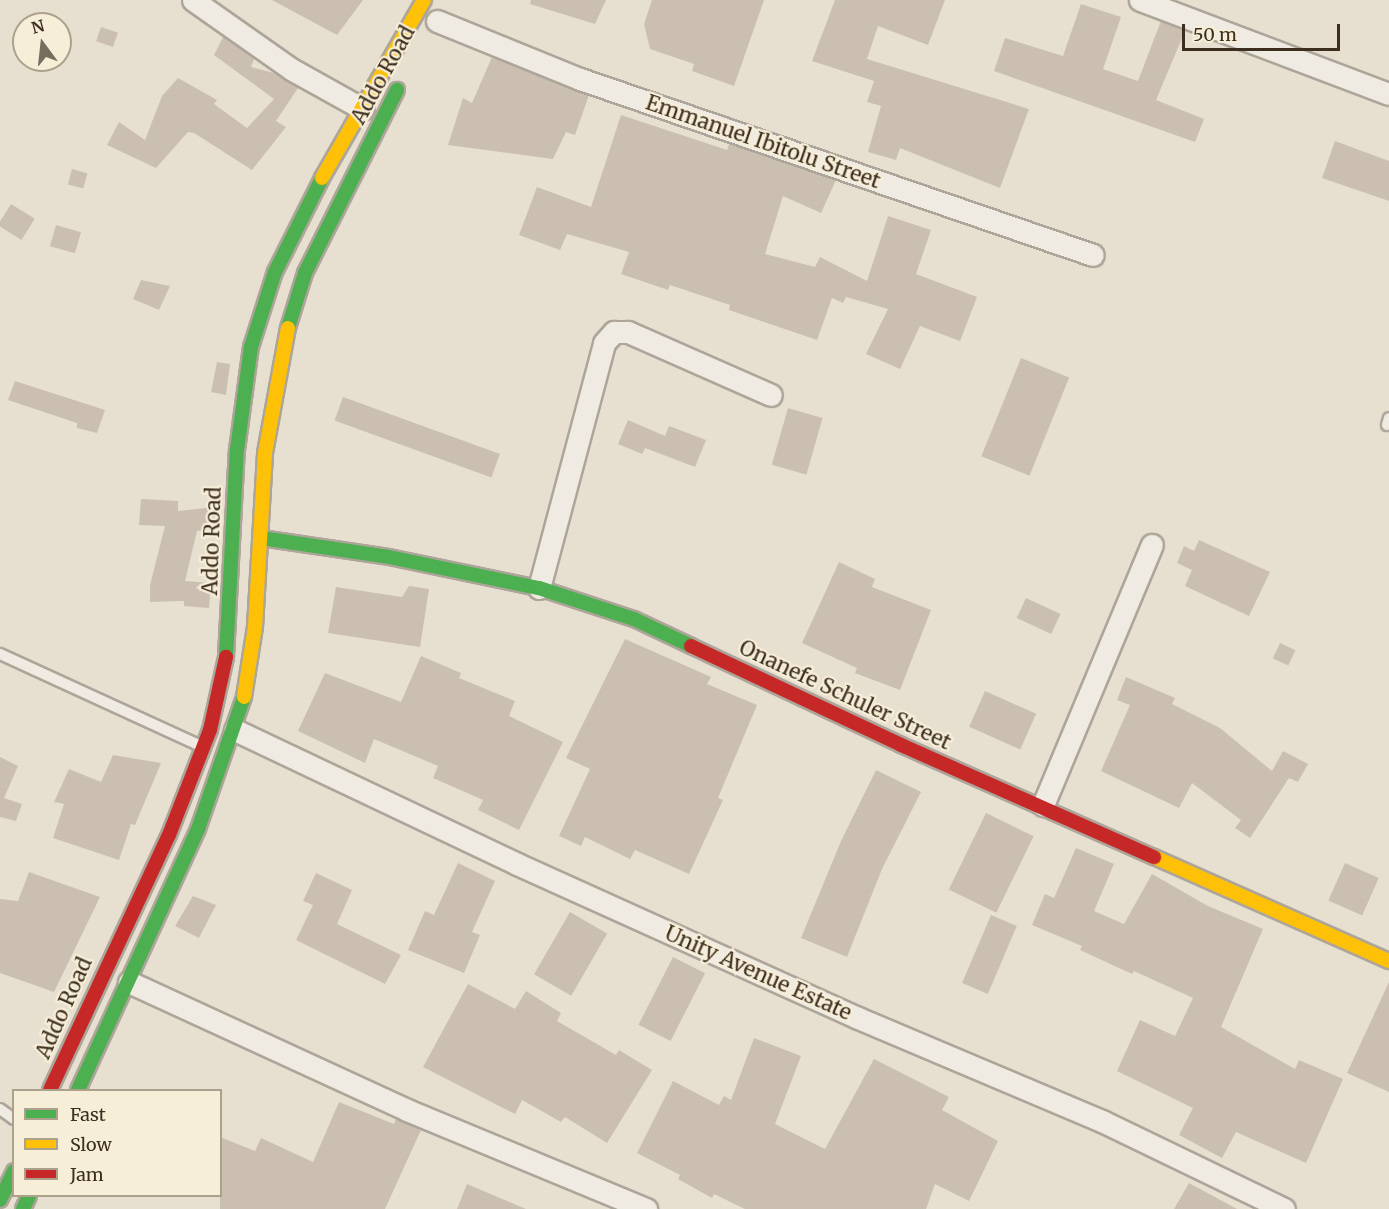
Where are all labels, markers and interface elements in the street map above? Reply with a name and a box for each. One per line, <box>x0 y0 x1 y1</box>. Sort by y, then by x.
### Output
north arrow <box>12 12 72 72</box>
scale bar <box>1185 12 1342 50</box>
text: N <box>29 15 47 38</box>
street label: Addo Road <box>346 21 420 129</box>
text: 50 m <box>1193 23 1237 46</box>
street label: Emmanuel Ibitolu Street <box>642 90 884 194</box>
street label: Addo Road <box>198 486 226 596</box>
street label: Onanefe Schuler Street <box>735 635 955 755</box>
street label: Unity Avenue Estate <box>661 920 855 1026</box>
street label: Addo Road <box>30 953 98 1063</box>
legend <box>12 1089 222 1197</box>
text: Fast <box>70 1103 106 1126</box>
text: Slow <box>70 1133 112 1156</box>
text: Jam <box>70 1163 104 1186</box>

